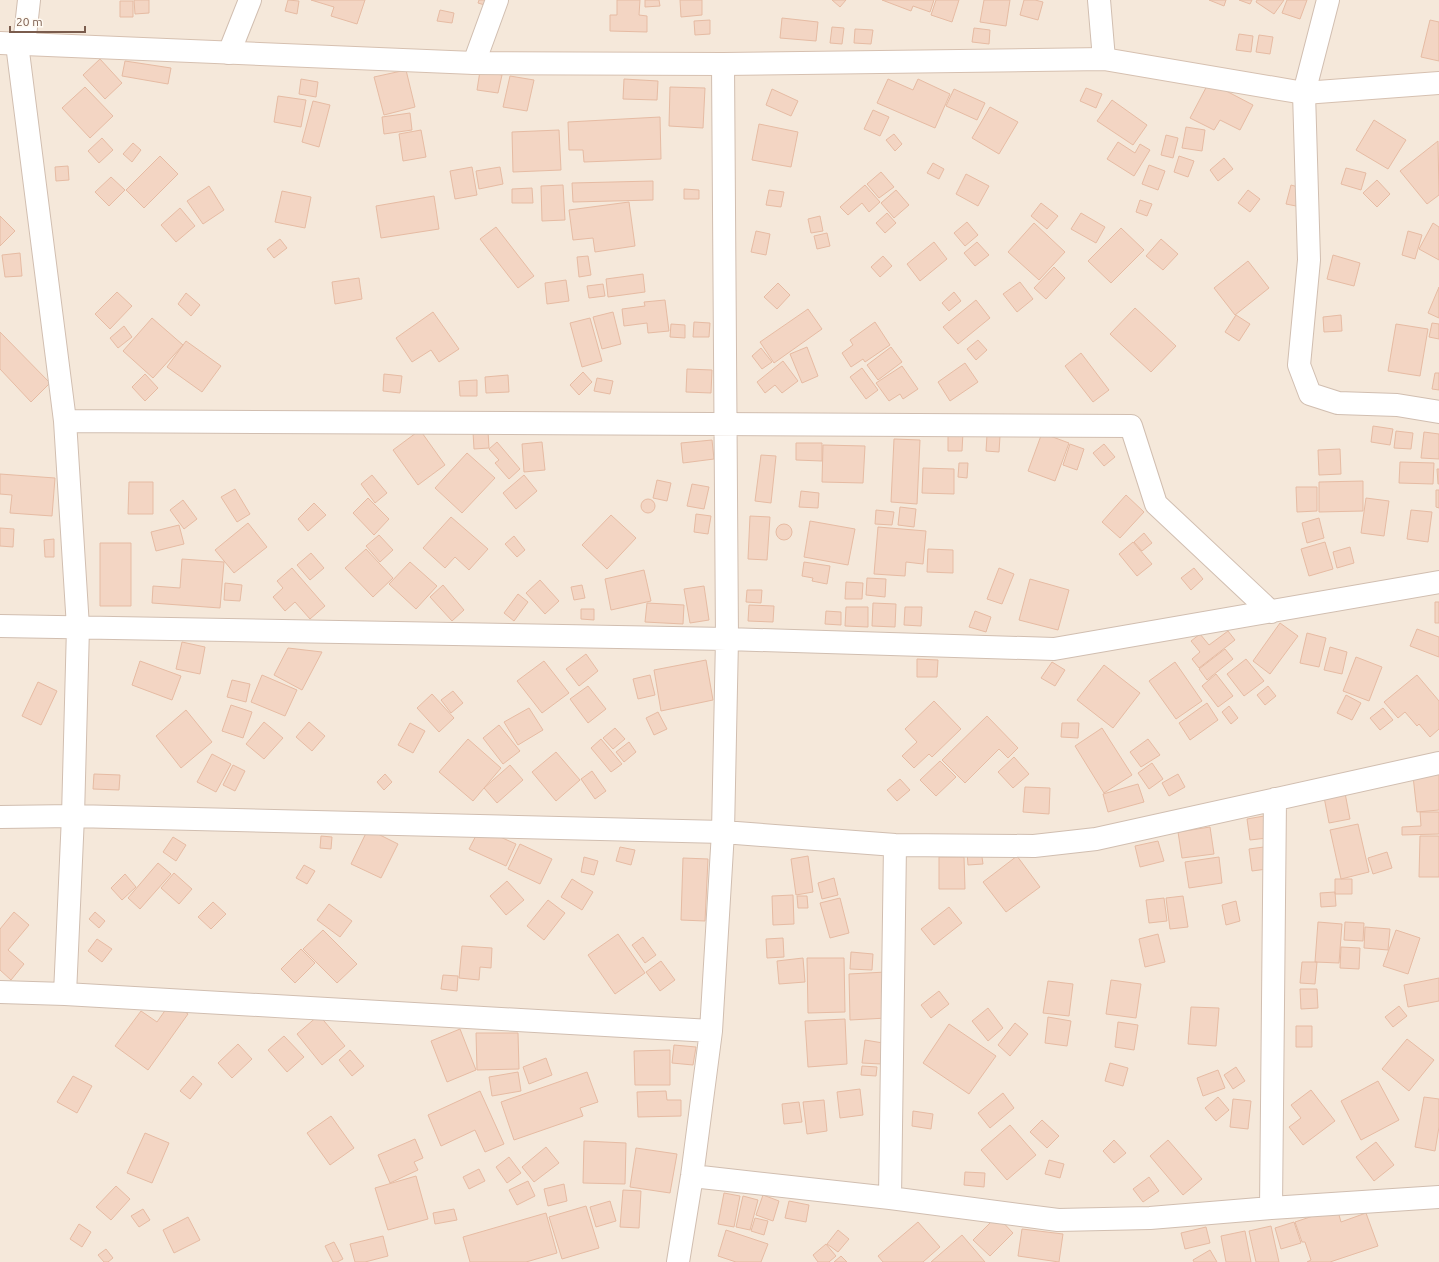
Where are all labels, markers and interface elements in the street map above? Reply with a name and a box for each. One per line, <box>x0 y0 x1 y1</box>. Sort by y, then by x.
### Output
scale bar <box>10 8 85 34</box>
text: 20 m <box>16 15 43 28</box>

